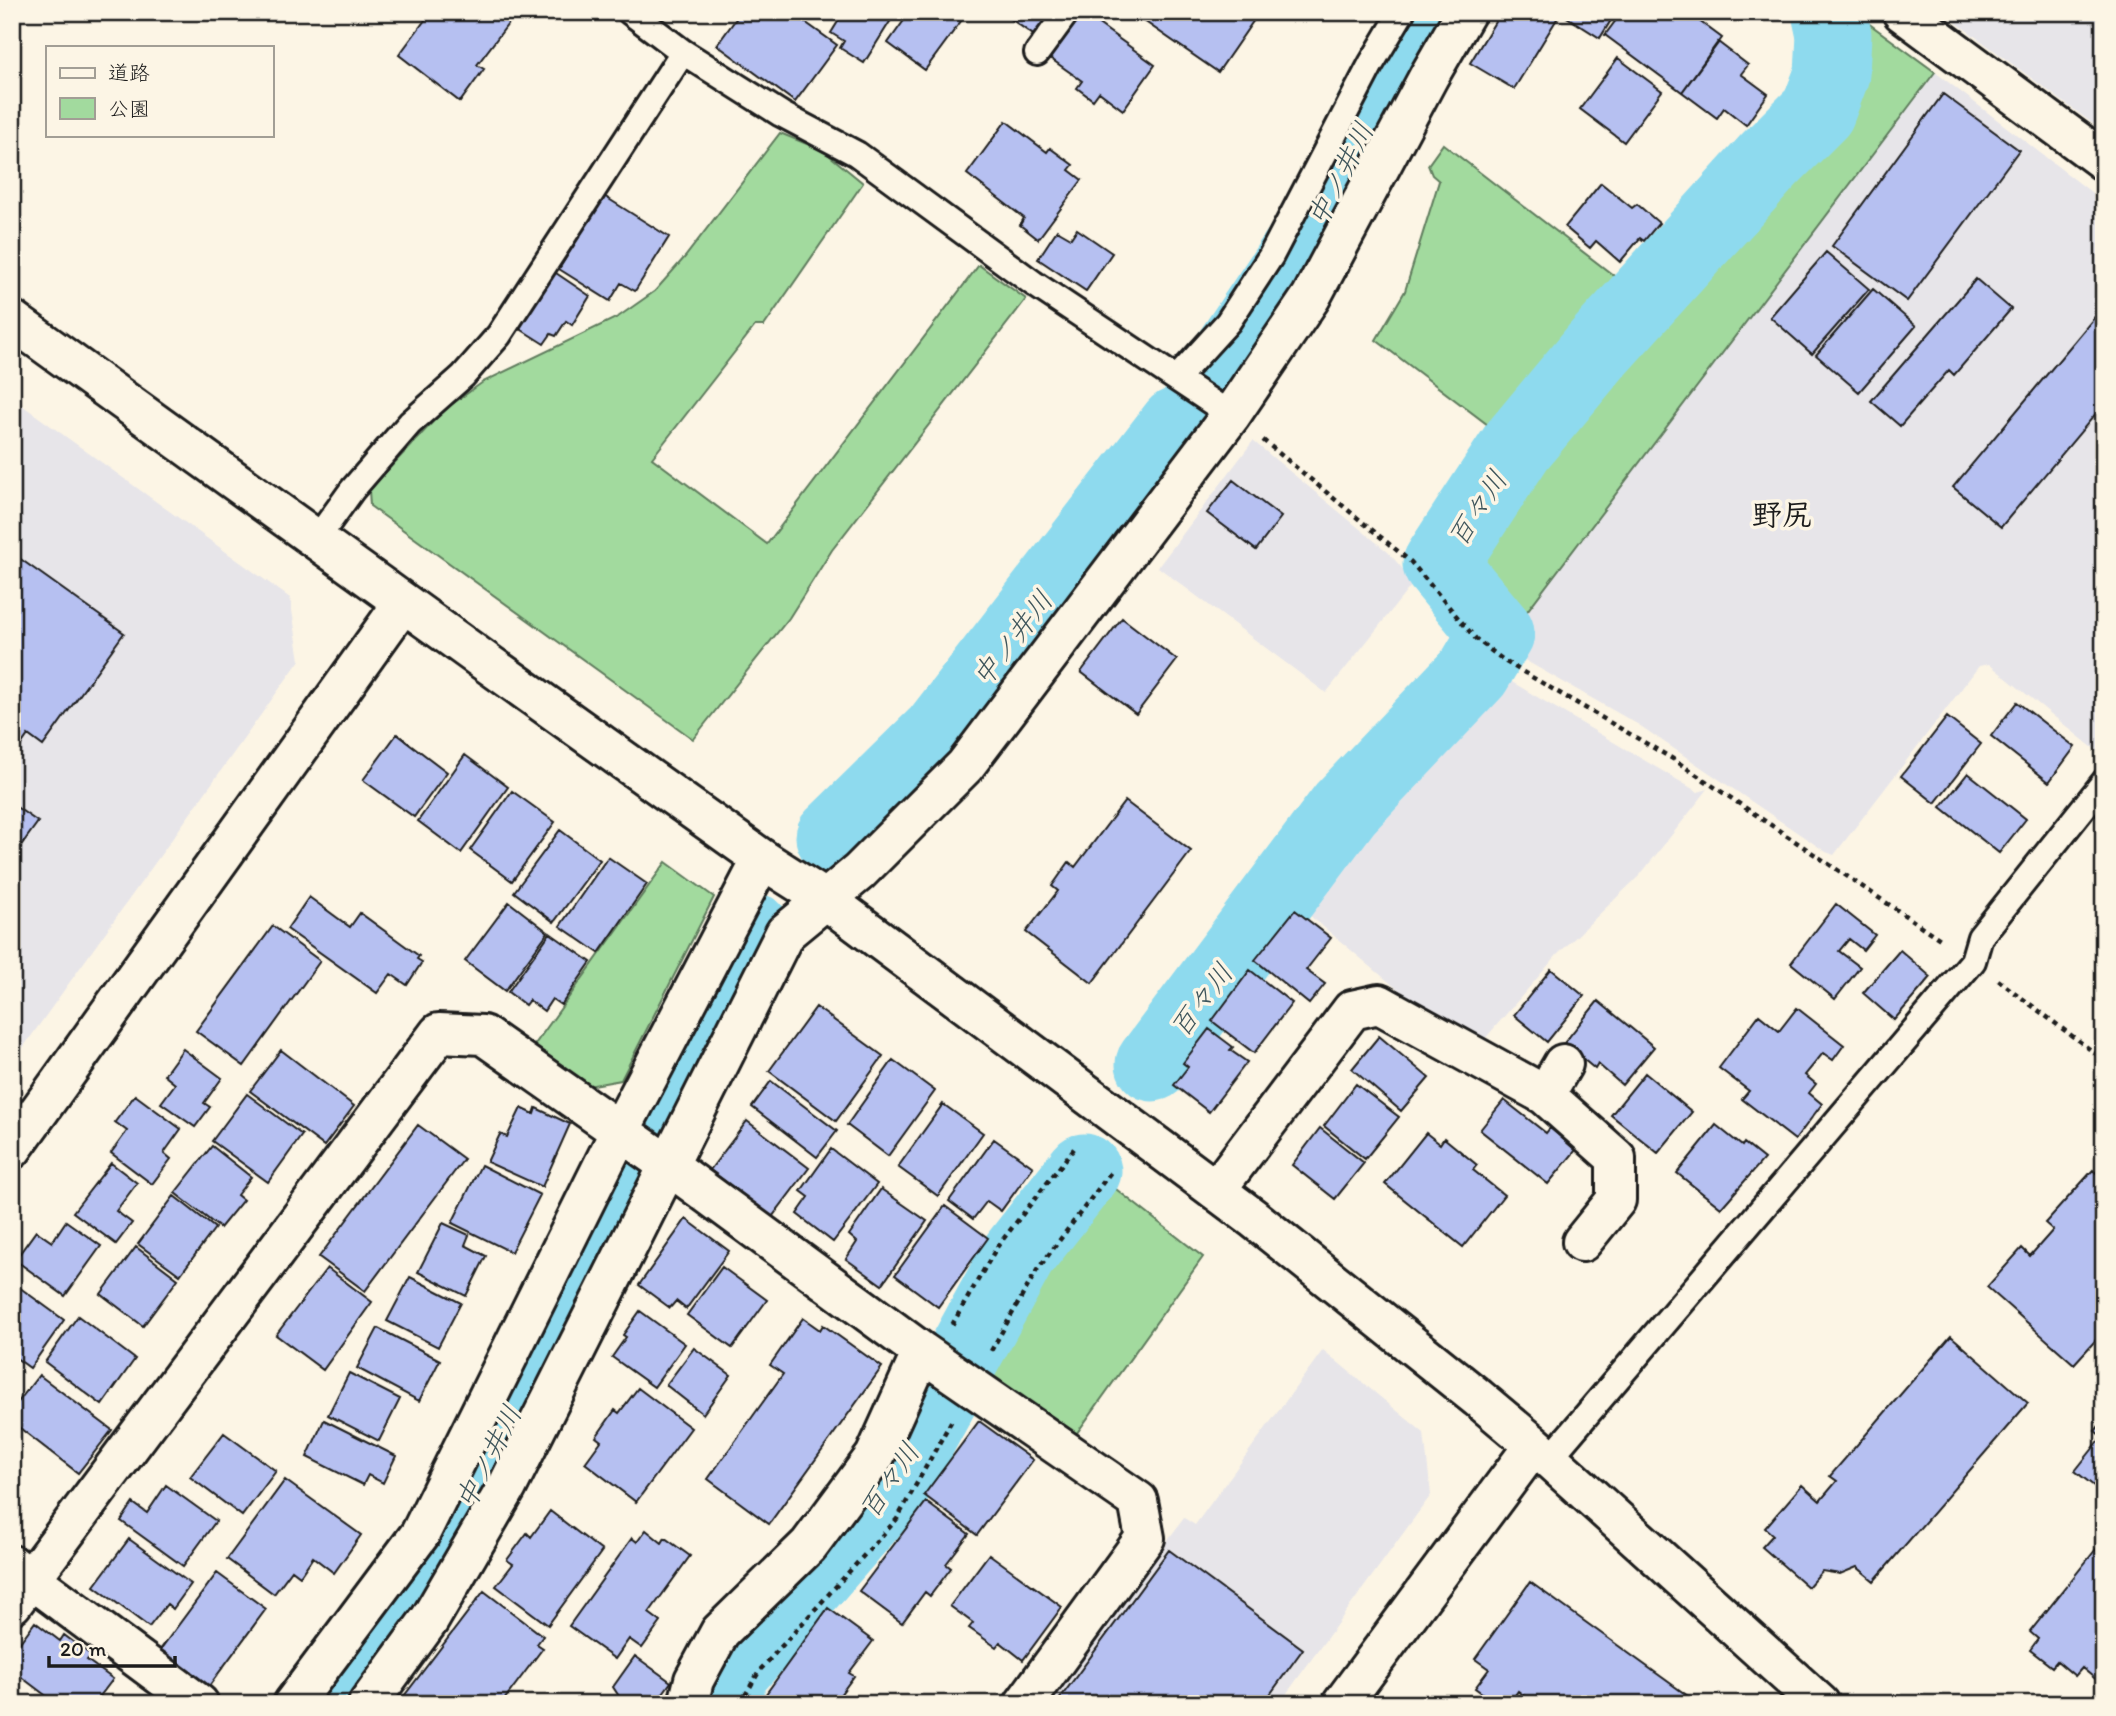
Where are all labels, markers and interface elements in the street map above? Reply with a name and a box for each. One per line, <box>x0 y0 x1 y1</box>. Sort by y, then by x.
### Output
legend <box>46 46 273 136</box>
text: 道路 <box>108 60 150 85</box>
text: 公園 <box>108 96 150 121</box>
water label: 中ノ井川 <box>1299 116 1381 232</box>
water label: 百々川 <box>1440 464 1514 552</box>
district label: 野尻 <box>1752 496 1812 533</box>
water label: 中ノ井川 <box>964 583 1060 693</box>
water label: 百々川 <box>1162 956 1240 1044</box>
water label: 中ノ井川 <box>447 1399 529 1515</box>
water label: 百々川 <box>851 1436 927 1524</box>
scale bar <box>49 1625 175 1669</box>
text: 20 m <box>60 1636 107 1661</box>

